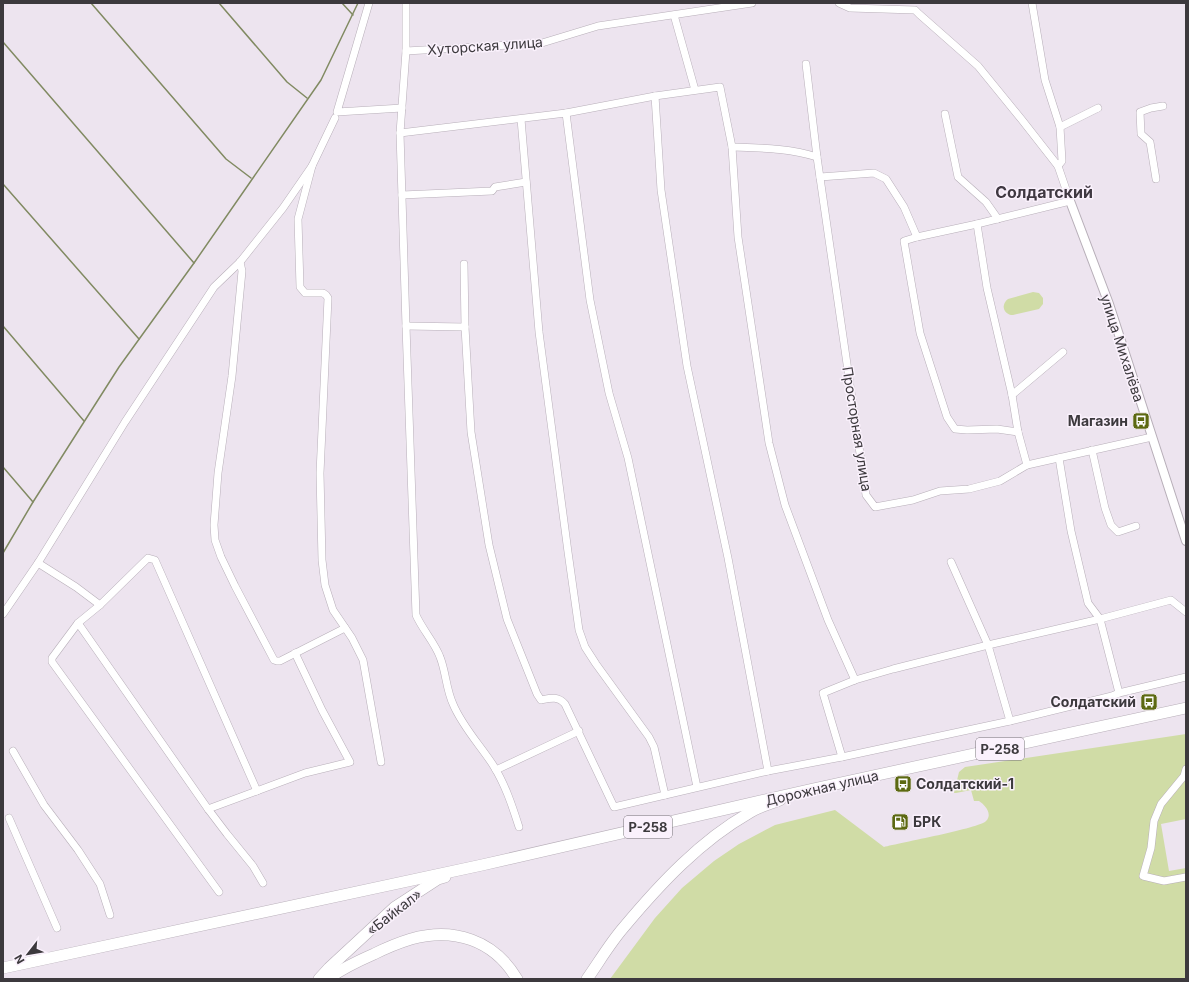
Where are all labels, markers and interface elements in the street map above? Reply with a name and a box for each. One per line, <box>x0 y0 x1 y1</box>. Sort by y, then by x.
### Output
street label: Хуторская улица <box>427 33 543 58</box>
district label: Солдатский <box>995 182 1093 202</box>
street label: улица Михалёва <box>1097 292 1148 404</box>
street label: Просторная улица <box>839 365 876 493</box>
bus stop icon: Магазин <box>1131 411 1151 431</box>
place label: Магазин <box>1068 412 1128 429</box>
bus stop icon: Солдатский <box>1139 692 1159 712</box>
place label: Солдатский <box>1050 693 1136 710</box>
road number: Р-258 <box>976 738 1024 760</box>
street label: Дорожная улица <box>764 766 880 809</box>
bus stop icon: Солдатский-1 <box>893 774 913 794</box>
place label: Солдатский-1 <box>916 775 1014 792</box>
fuel station icon: БРК <box>890 812 910 832</box>
place label: БРК <box>913 813 941 830</box>
road number: Р-258 <box>624 816 672 838</box>
street label: «Байкал» <box>363 885 425 938</box>
north arrow <box>8 934 48 974</box>
text: N <box>11 952 28 966</box>

